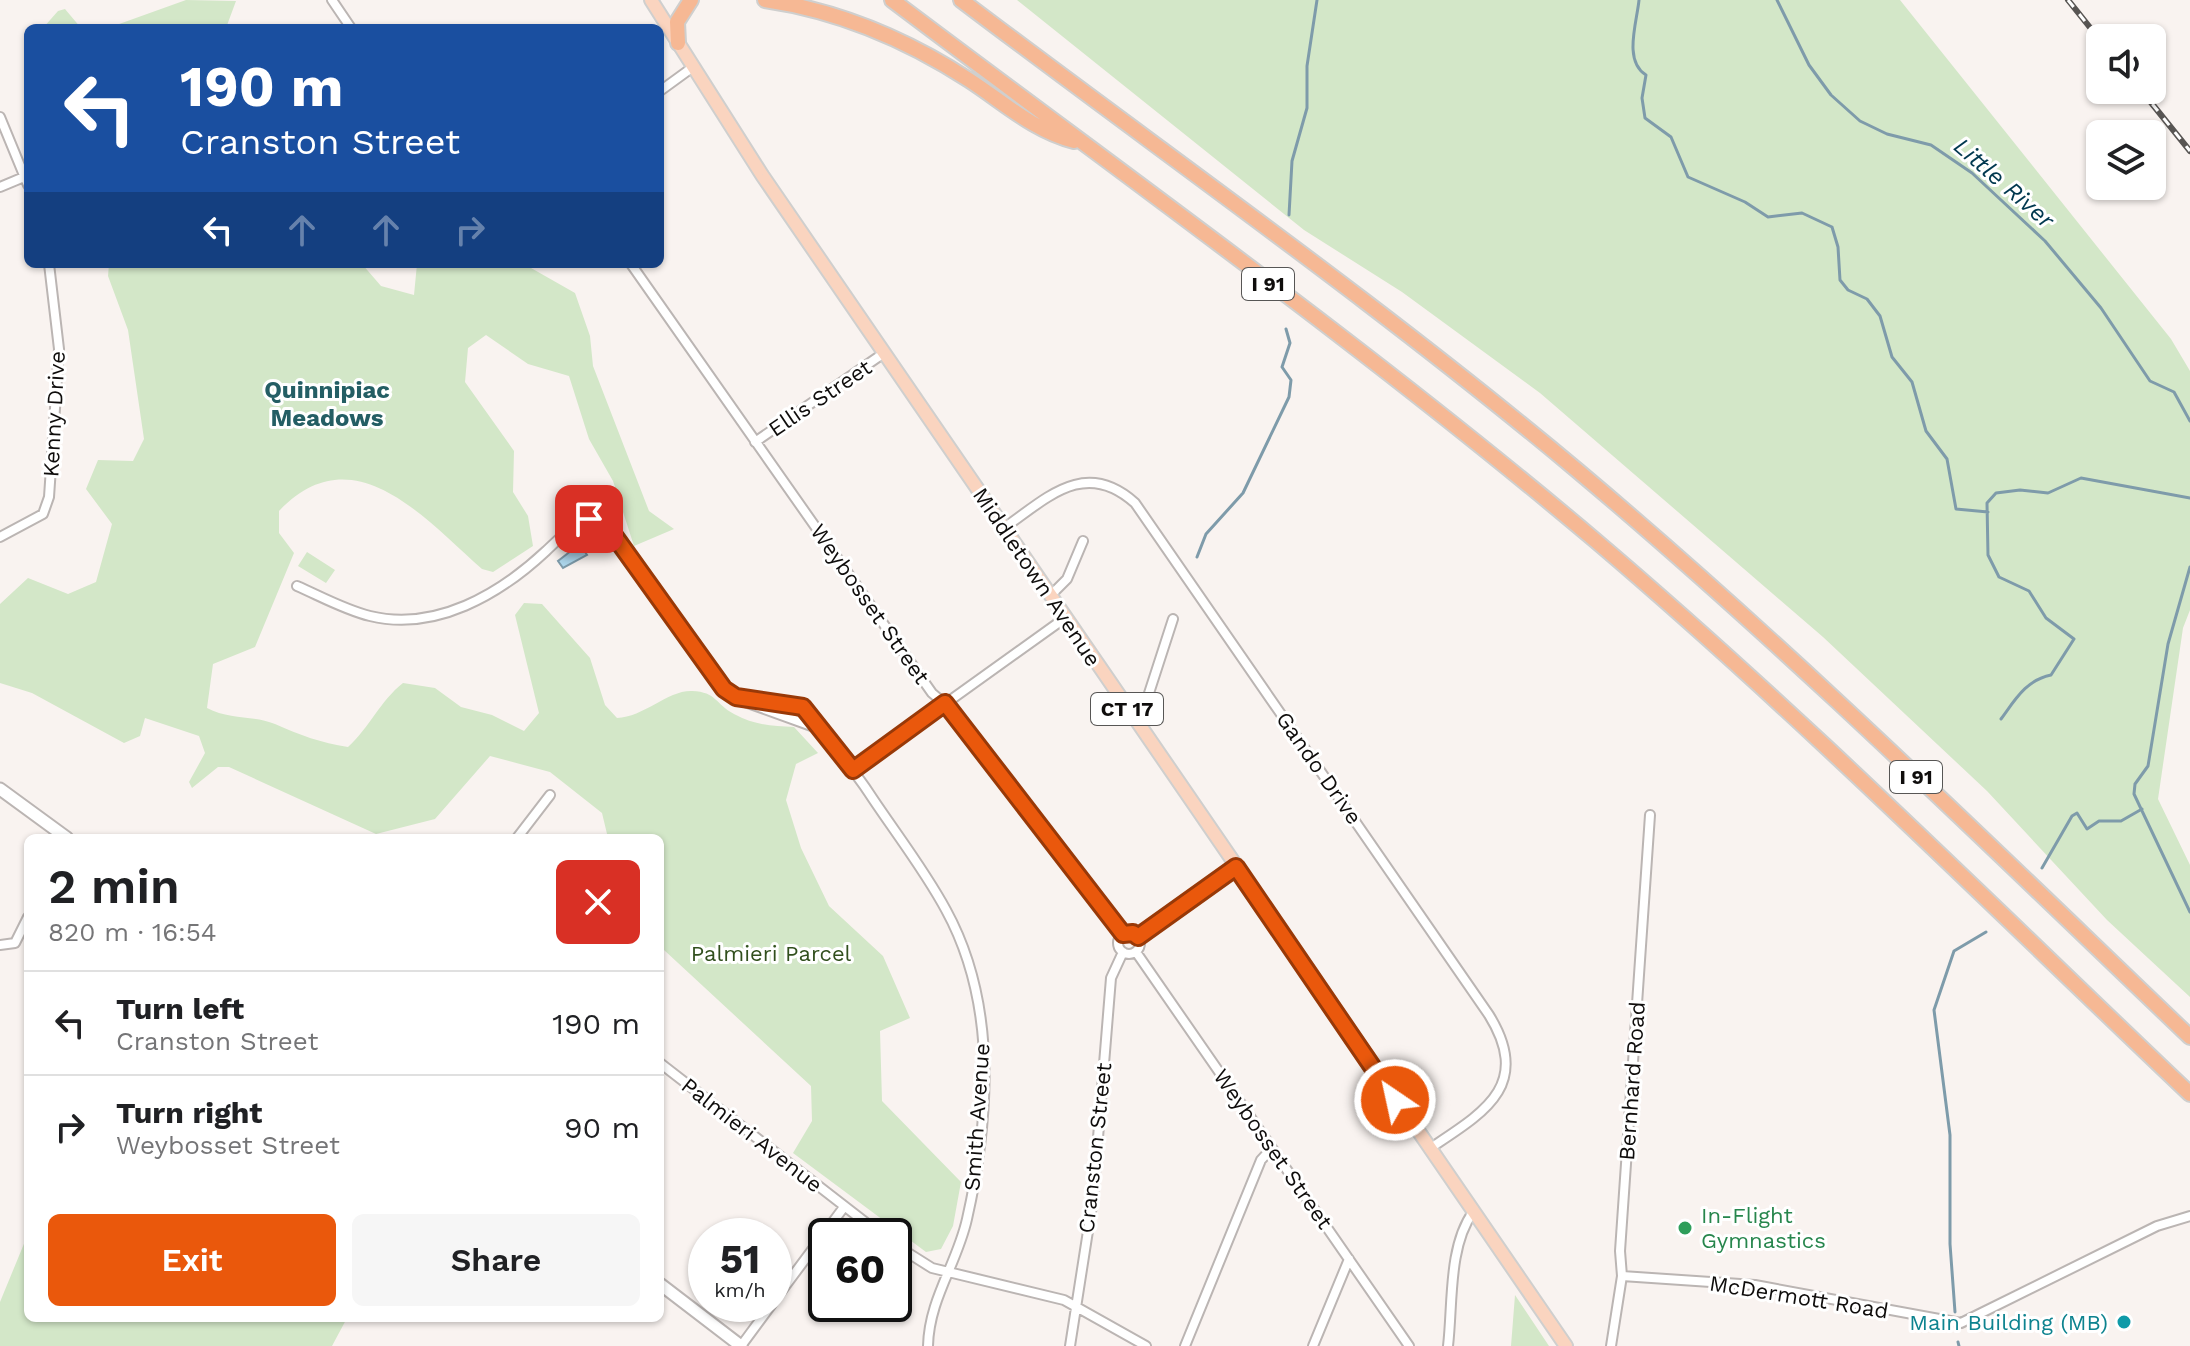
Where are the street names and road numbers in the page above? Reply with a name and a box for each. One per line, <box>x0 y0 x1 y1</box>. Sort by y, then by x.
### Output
road number: I 91 <box>1242 268 1294 300</box>
street label: Kenny Drive <box>38 350 70 478</box>
street label: Ellis Street <box>764 354 876 442</box>
street label: Middletown Avenue <box>968 483 1106 671</box>
street label: Weybosset Street <box>805 519 935 689</box>
road number: CT 17 <box>1091 693 1163 725</box>
street label: Gando Drive <box>1271 707 1367 829</box>
road number: I 91 <box>1890 761 1942 793</box>
street label: Bernhard Road <box>1614 1001 1650 1161</box>
street label: Smith Avenue <box>959 1042 995 1192</box>
street label: Cranston Street <box>1074 1062 1116 1234</box>
street label: Weybosset Street <box>1208 1064 1338 1234</box>
street label: Palmieri Avenue <box>677 1072 827 1198</box>
street label: McDermott Road <box>1708 1271 1890 1323</box>

